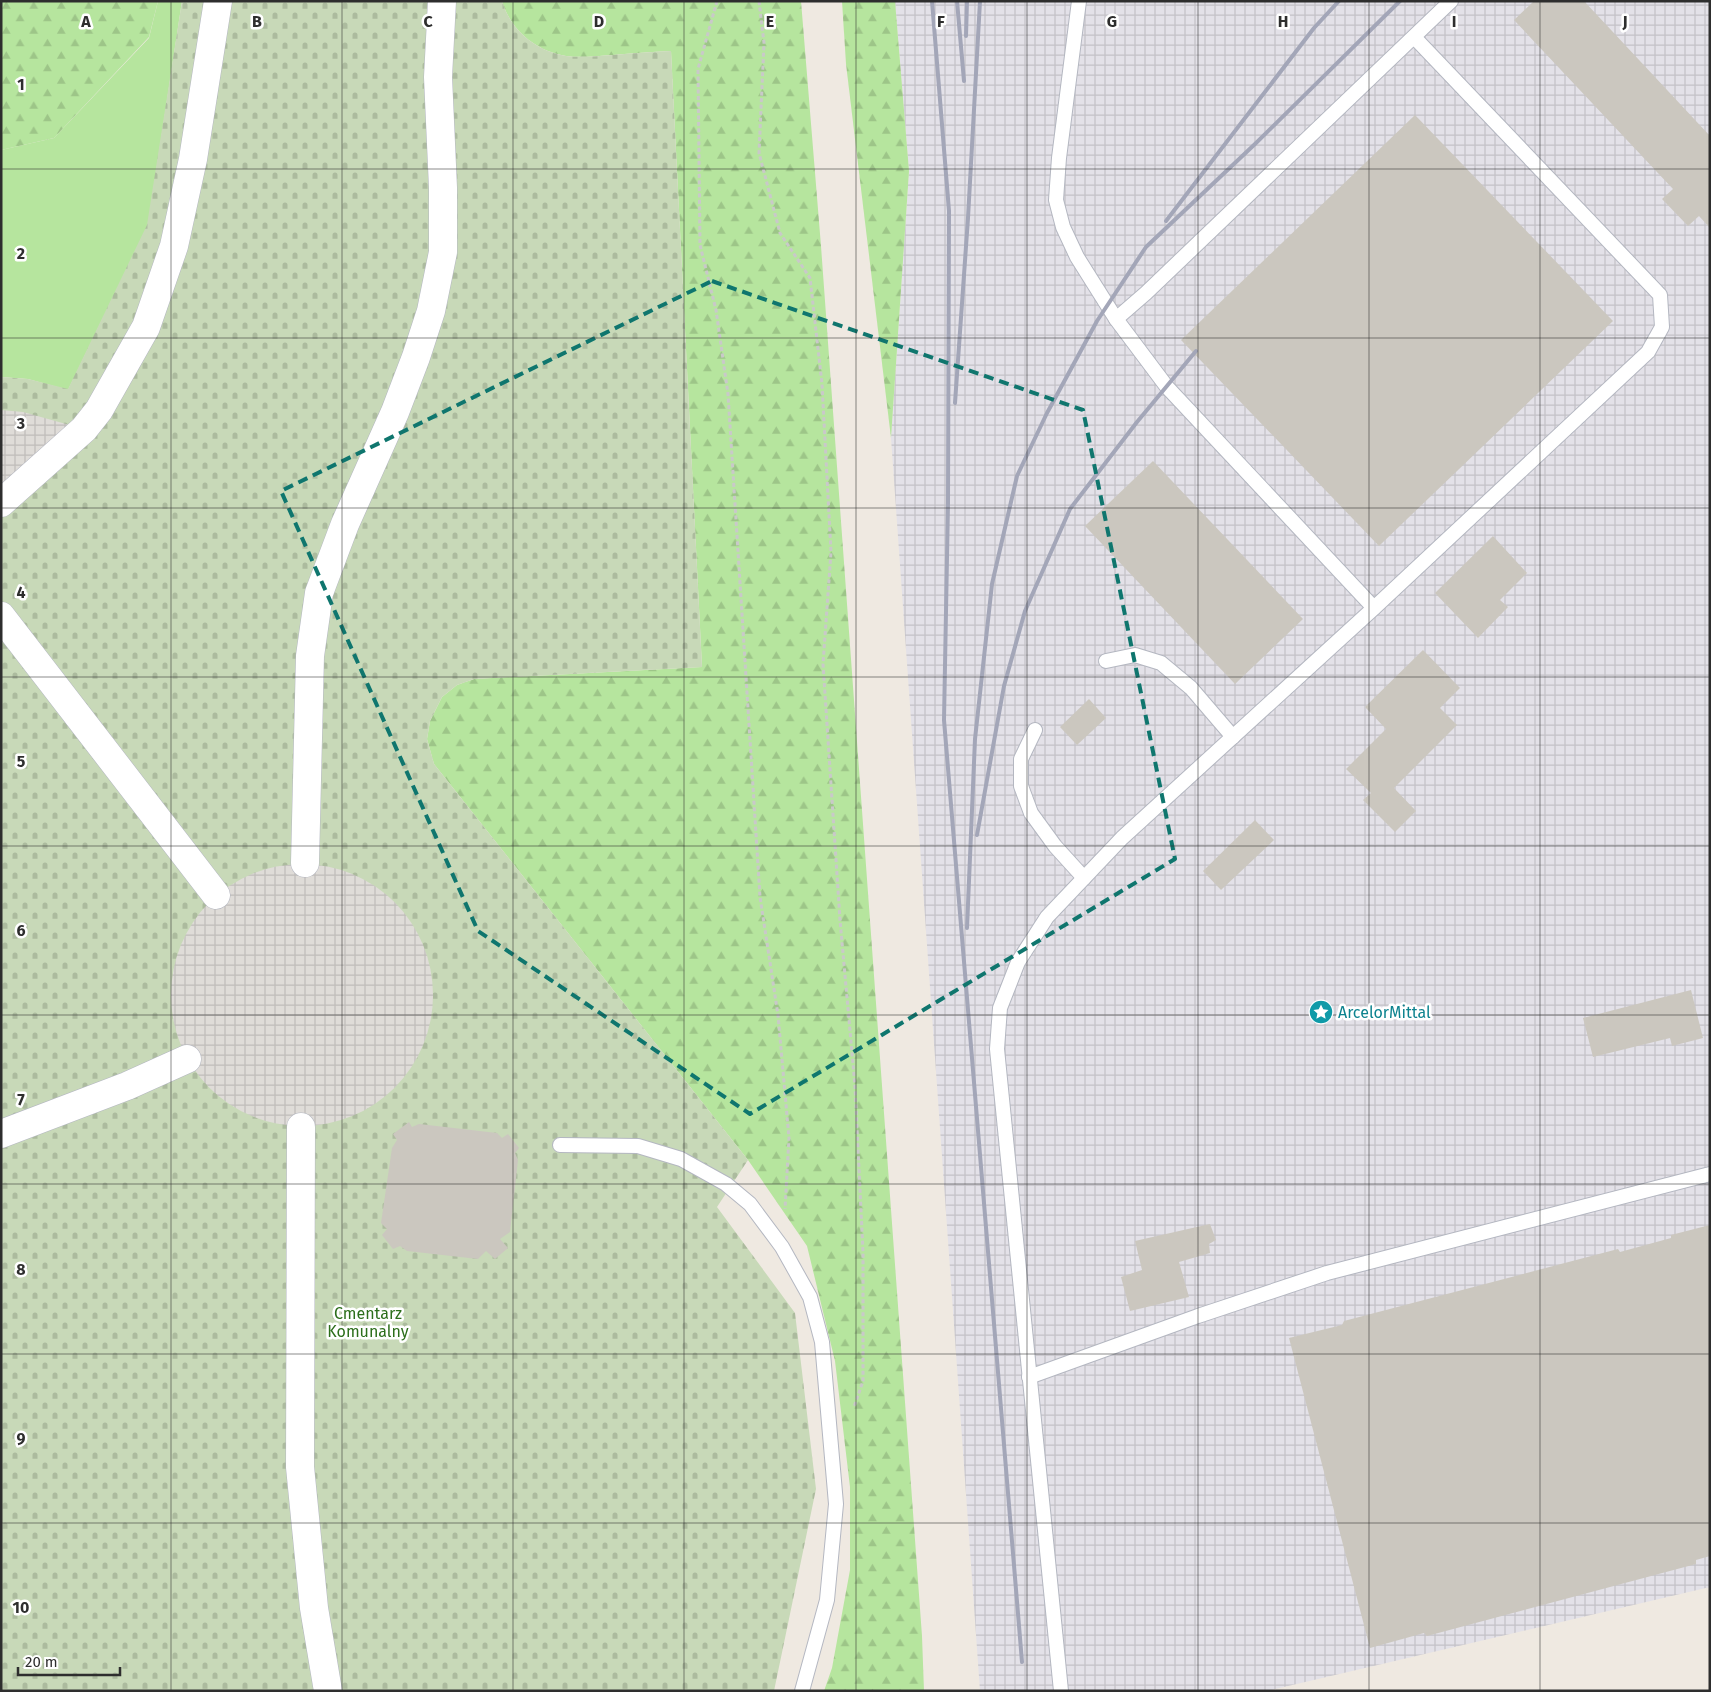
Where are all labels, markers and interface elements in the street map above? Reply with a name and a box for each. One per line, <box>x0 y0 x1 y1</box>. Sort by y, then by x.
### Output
text: A <box>80 12 91 31</box>
text: B <box>252 12 262 31</box>
text: C <box>423 12 433 31</box>
text: D <box>594 12 604 31</box>
text: E <box>766 12 774 31</box>
text: F <box>937 12 945 31</box>
text: G <box>1107 12 1117 31</box>
text: H <box>1278 12 1288 31</box>
text: I <box>1452 12 1456 31</box>
text: J <box>1621 12 1628 31</box>
text: 1 <box>17 75 25 94</box>
text: 2 <box>17 244 25 263</box>
text: 3 <box>16 414 25 433</box>
text: 4 <box>16 583 26 602</box>
text: 5 <box>17 752 26 771</box>
text: 6 <box>16 921 26 940</box>
place icon: ArcelorMittal <box>1308 999 1334 1025</box>
place label: ArcelorMittal <box>1338 1003 1431 1022</box>
text: 7 <box>17 1090 25 1109</box>
text: 8 <box>16 1260 26 1279</box>
park label: Cmentarz Komunalny <box>327 1304 409 1341</box>
text: 9 <box>17 1429 26 1448</box>
text: 10 <box>13 1598 29 1617</box>
scale bar <box>18 1644 120 1676</box>
text: 20 m <box>25 1653 58 1671</box>

